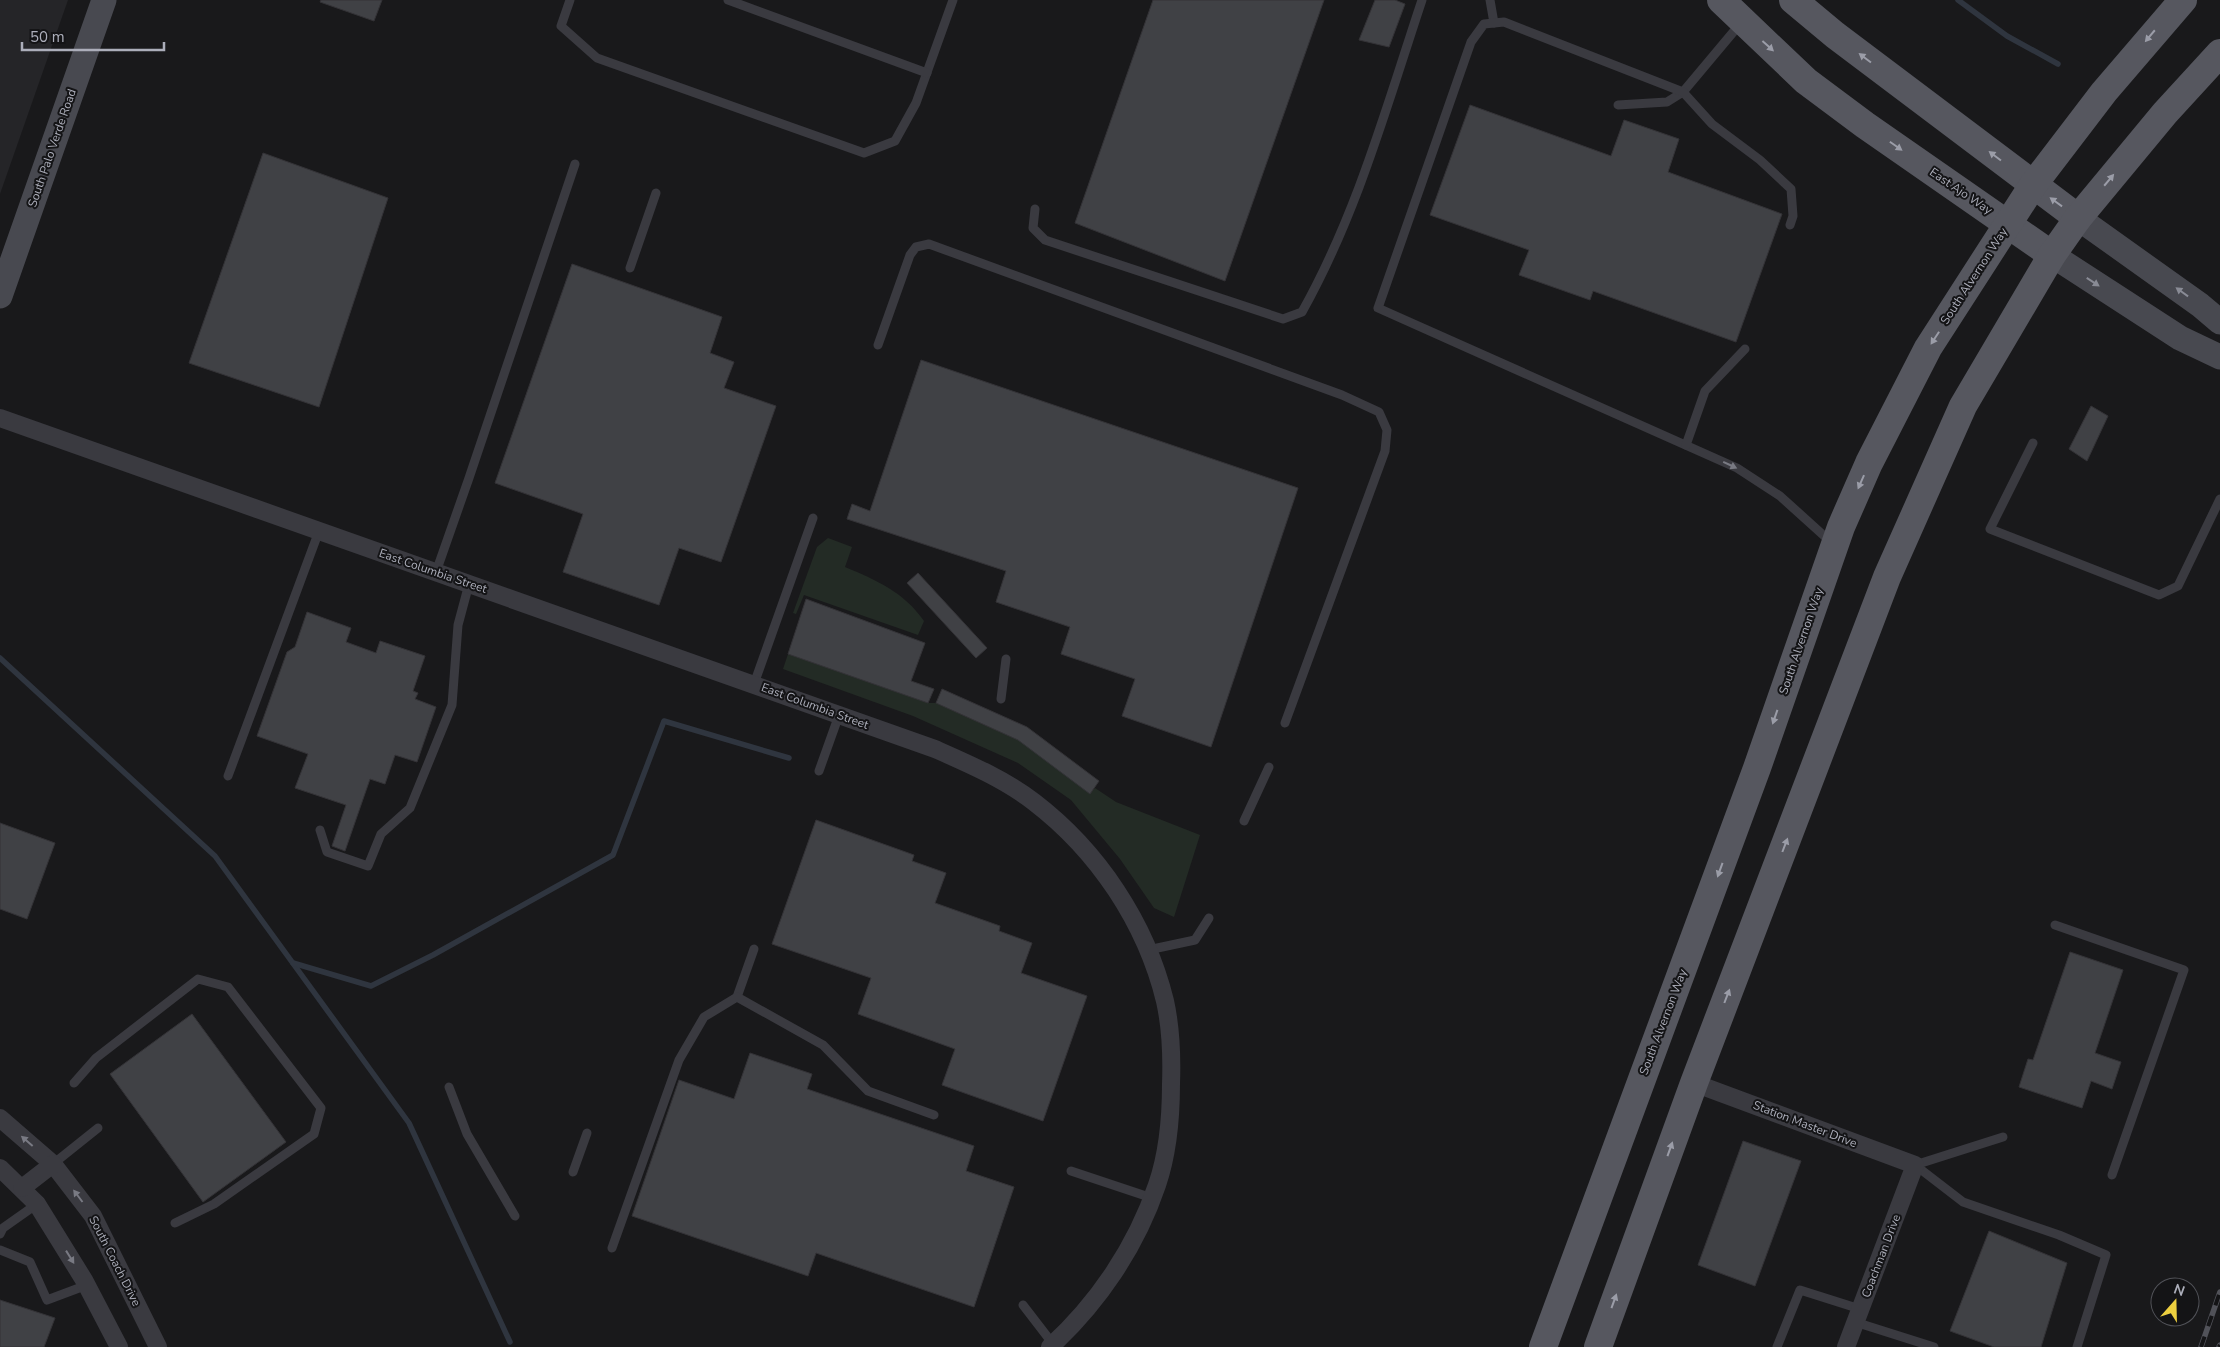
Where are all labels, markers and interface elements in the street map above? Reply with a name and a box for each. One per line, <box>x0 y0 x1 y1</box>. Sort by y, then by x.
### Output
scale bar <box>22 20 165 52</box>
text: 50 m <box>30 27 65 47</box>
one-way arrow <box>2145 30 2156 43</box>
one-way arrow <box>1762 40 1774 52</box>
one-way arrow <box>1858 53 1872 63</box>
street label: South Palo Verde Road <box>24 87 80 209</box>
one-way arrow <box>1889 141 1903 151</box>
one-way arrow <box>1988 151 2002 161</box>
street label: East Ajo Way <box>1926 164 1996 218</box>
one-way arrow <box>2104 174 2115 187</box>
one-way arrow <box>2049 197 2063 207</box>
street label: South Alvernon Way <box>1937 224 2012 327</box>
one-way arrow <box>2087 277 2100 286</box>
one-way arrow <box>2175 287 2189 297</box>
one-way arrow <box>1930 331 1939 345</box>
one-way arrow <box>1723 461 1737 469</box>
one-way arrow <box>1856 475 1864 489</box>
street label: East Columbia Street <box>377 545 490 597</box>
street label: South Alvernon Way <box>1775 585 1827 697</box>
street label: East Columbia Street <box>759 679 872 733</box>
one-way arrow <box>1770 710 1778 725</box>
one-way arrow <box>1782 838 1790 852</box>
one-way arrow <box>1716 863 1724 878</box>
street label: South Alvernon Way <box>1635 966 1691 1077</box>
one-way arrow <box>1724 989 1731 1004</box>
street label: Station Master Drive <box>1751 1097 1859 1151</box>
one-way arrow <box>20 1136 33 1147</box>
one-way arrow <box>1667 1141 1674 1156</box>
one-way arrow <box>73 1189 83 1203</box>
street label: Coachman Drive <box>1858 1212 1904 1300</box>
street label: South Coach Drive <box>85 1213 145 1309</box>
one-way arrow <box>65 1250 74 1263</box>
north arrow <box>2150 1277 2200 1327</box>
text: N <box>2171 1280 2187 1301</box>
one-way arrow <box>1610 1293 1618 1308</box>

